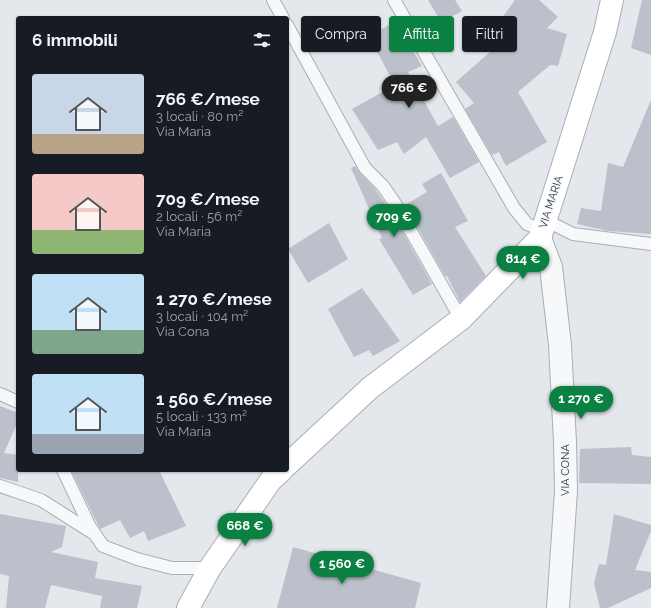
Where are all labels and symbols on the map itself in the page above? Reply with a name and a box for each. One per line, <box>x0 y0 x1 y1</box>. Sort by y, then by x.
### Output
pin: 766 € <box>381 75 437 109</box>
street label: VIA MARIA <box>536 174 566 230</box>
pin: 709 € <box>366 204 422 238</box>
pin: 814 € <box>495 246 551 280</box>
pin: 1 270 € <box>544 386 618 420</box>
street label: VIA CONA <box>559 444 572 496</box>
pin: 668 € <box>217 513 273 547</box>
pin: 1 560 € <box>305 551 379 585</box>

